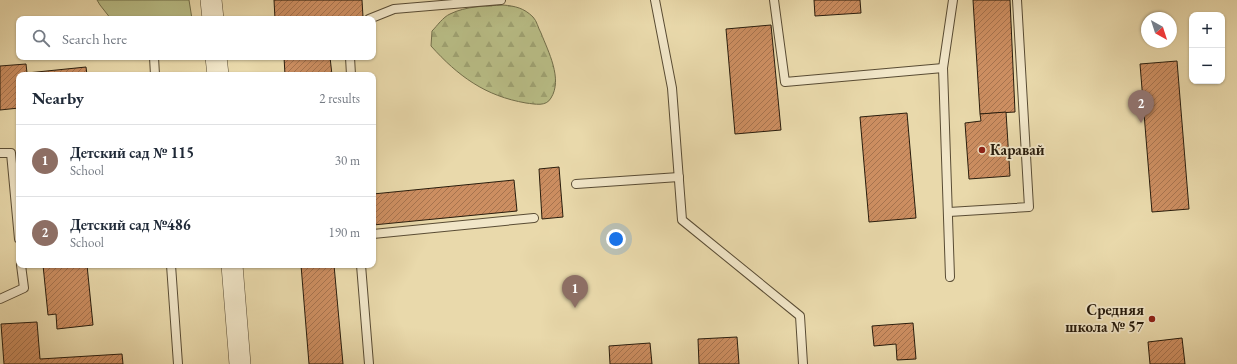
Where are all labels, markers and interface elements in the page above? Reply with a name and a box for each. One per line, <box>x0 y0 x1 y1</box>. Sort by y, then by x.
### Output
north arrow <box>1141 12 1177 48</box>
map controls <box>1189 12 1225 84</box>
button: + <box>1189 12 1225 48</box>
search box <box>16 16 376 60</box>
icon: search <box>30 27 52 49</box>
text: Search here <box>62 29 127 48</box>
button: − <box>1189 48 1225 84</box>
text: Nearby <box>32 87 84 109</box>
text: 2 results <box>319 90 360 107</box>
pin: 2 <box>1128 90 1154 123</box>
place label: Каравай <box>990 140 1045 159</box>
text: Детский сад № 115 <box>70 143 194 162</box>
marker: Каравай <box>977 145 987 155</box>
text: 1 <box>42 152 48 169</box>
text: 30 m <box>335 152 360 169</box>
text: School <box>70 162 104 179</box>
text: Детский сад №486 <box>70 215 191 234</box>
text: 2 <box>42 224 48 241</box>
text: 190 m <box>329 224 360 241</box>
your location <box>606 229 626 249</box>
text: School <box>70 234 104 251</box>
pin: 1 <box>562 275 588 308</box>
place label: Средняя школа № 57 <box>1065 300 1144 336</box>
marker: Средняя школа № 57 <box>1147 314 1157 324</box>

